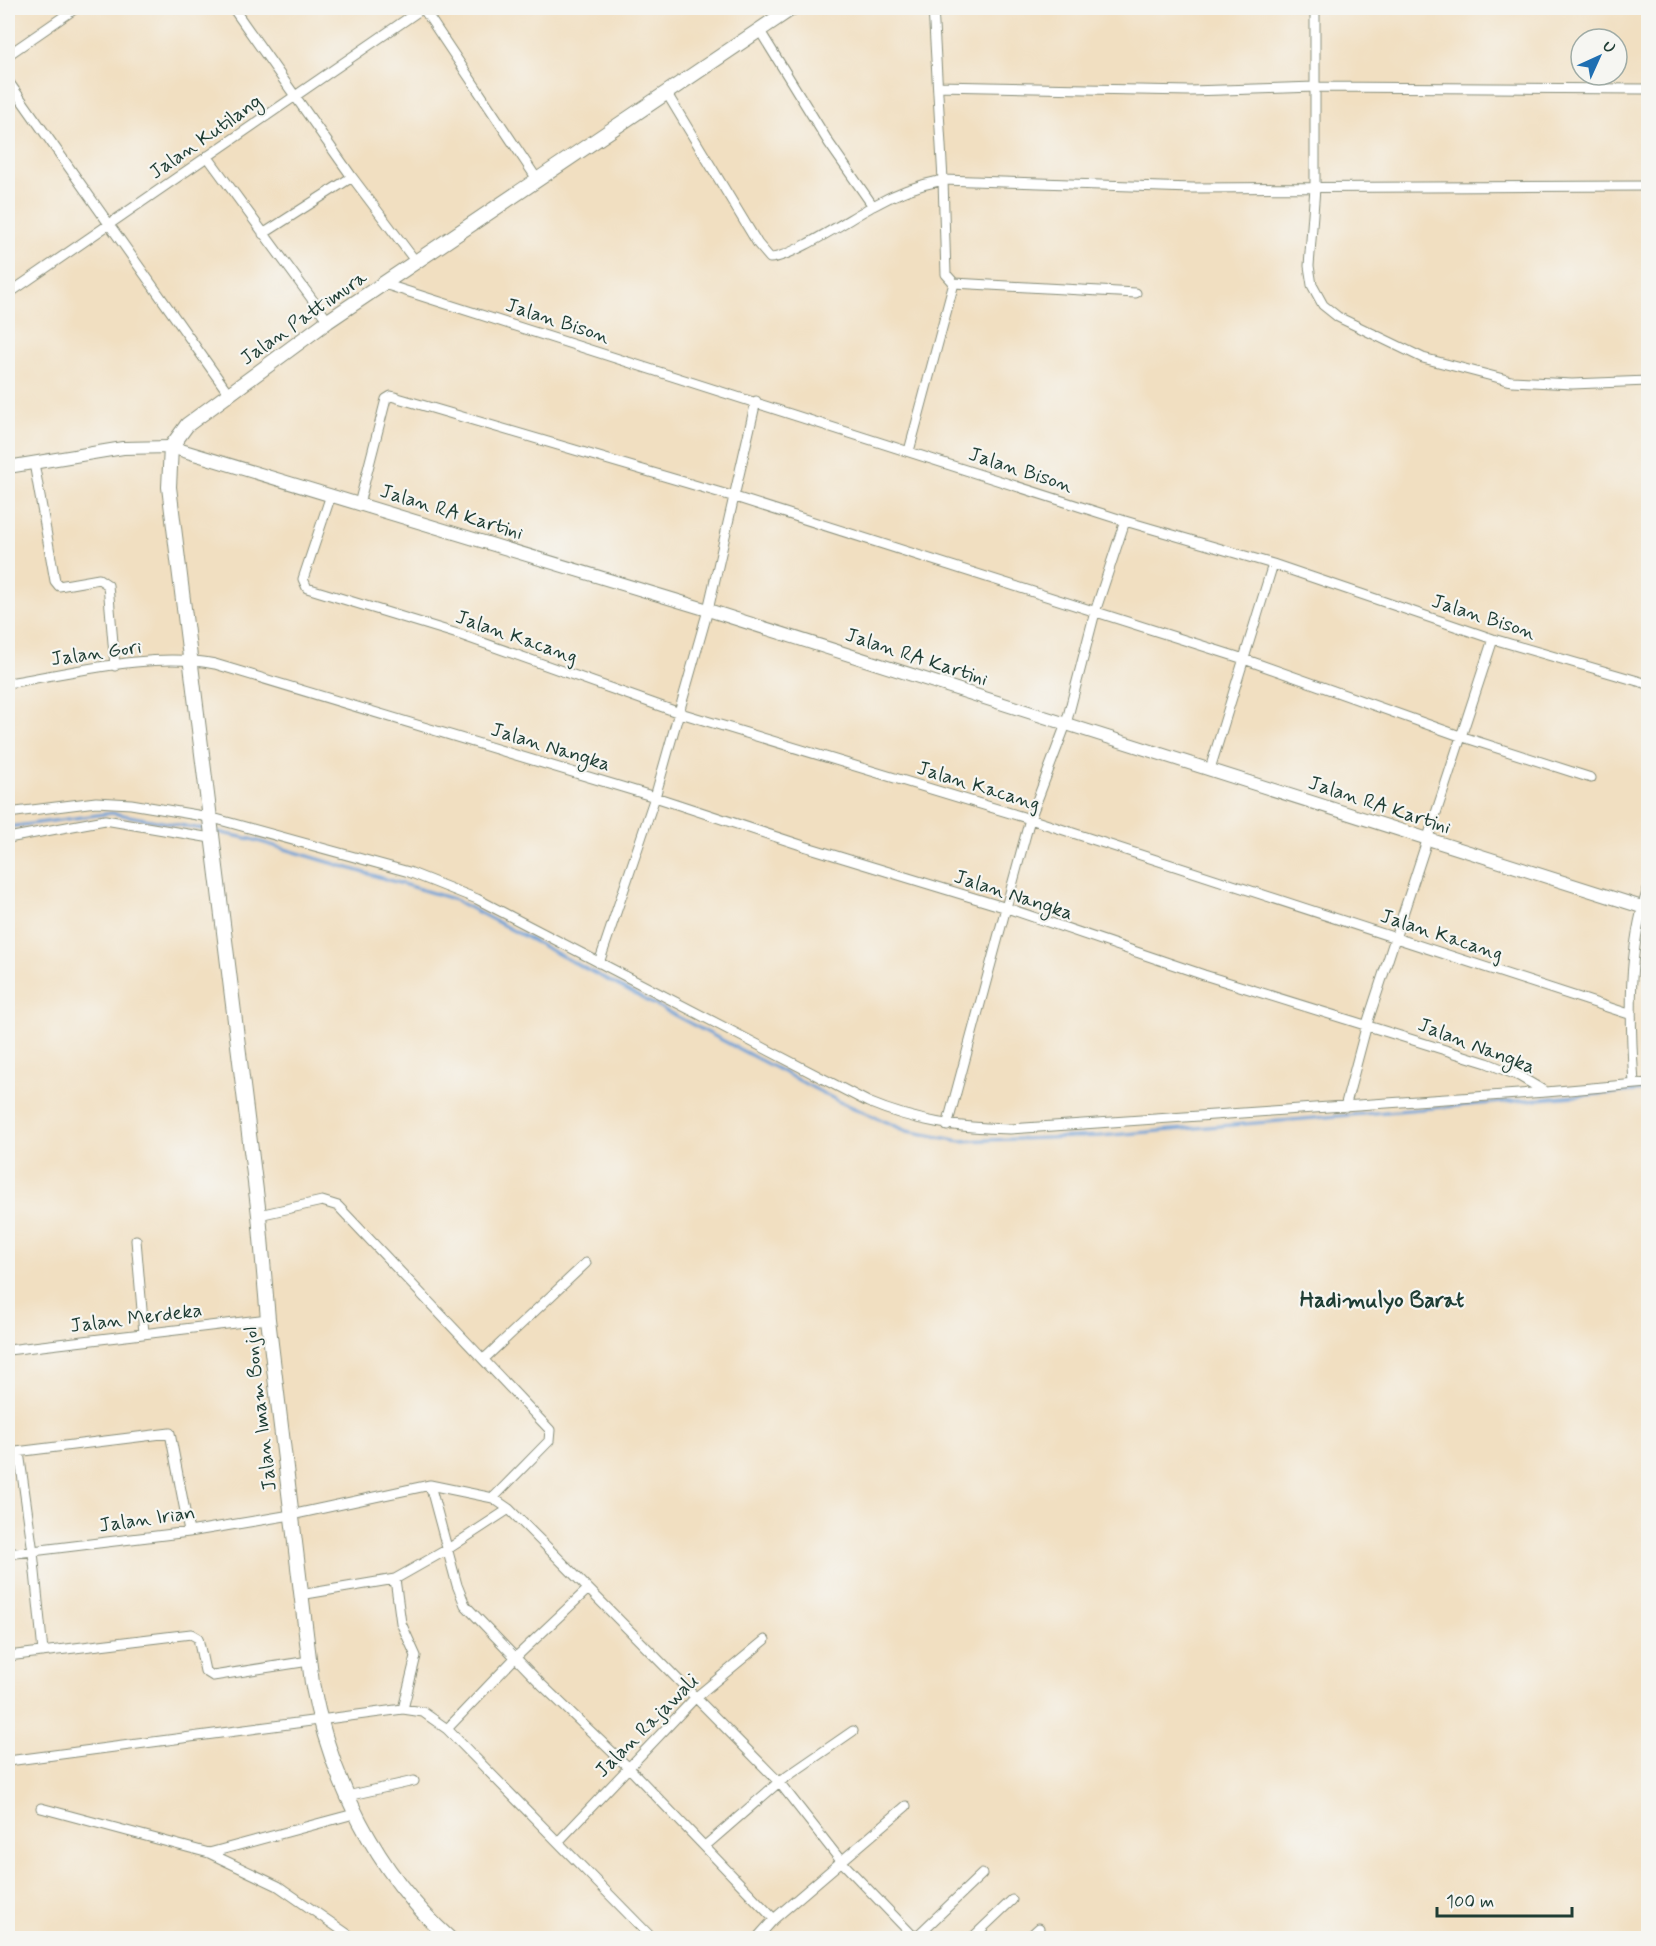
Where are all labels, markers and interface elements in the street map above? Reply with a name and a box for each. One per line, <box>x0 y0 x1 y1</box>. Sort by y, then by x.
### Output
north arrow <box>1569 27 1629 87</box>
text: U <box>1597 36 1620 59</box>
street label: Jalan Kutilang <box>144 88 268 187</box>
street label: Jalan Pattimura <box>235 264 373 372</box>
street label: Jalan Bison <box>502 292 613 351</box>
street label: Jalan Bison <box>965 441 1076 500</box>
street label: Jalan RA Kartini <box>377 478 526 547</box>
street label: Jalan Bison <box>1428 588 1539 647</box>
street label: Jalan Kacang <box>452 604 581 671</box>
street label: Jalan RA Kartini <box>842 622 991 693</box>
street label: Jalan Gori <box>49 634 143 673</box>
street label: Jalan Nangka <box>487 716 614 779</box>
street label: Jalan Kacang <box>914 755 1043 818</box>
street label: Jalan RA Kartini <box>1305 770 1454 841</box>
street label: Jalan Nangka <box>950 863 1077 928</box>
street label: Jalan Kacang <box>1377 903 1506 968</box>
street label: Jalan Nangka <box>1414 1012 1539 1082</box>
district label: Hadimulyo Barat <box>1300 1287 1464 1315</box>
street label: Jalan Merdeka <box>69 1297 204 1340</box>
street label: Jalan Imam Bonjol <box>237 1325 284 1492</box>
street label: Jalan Irian <box>97 1499 197 1540</box>
street label: Jalan Rajawali <box>589 1668 705 1784</box>
scale bar <box>1437 1880 1572 1918</box>
text: 100 m <box>1446 1890 1494 1914</box>

